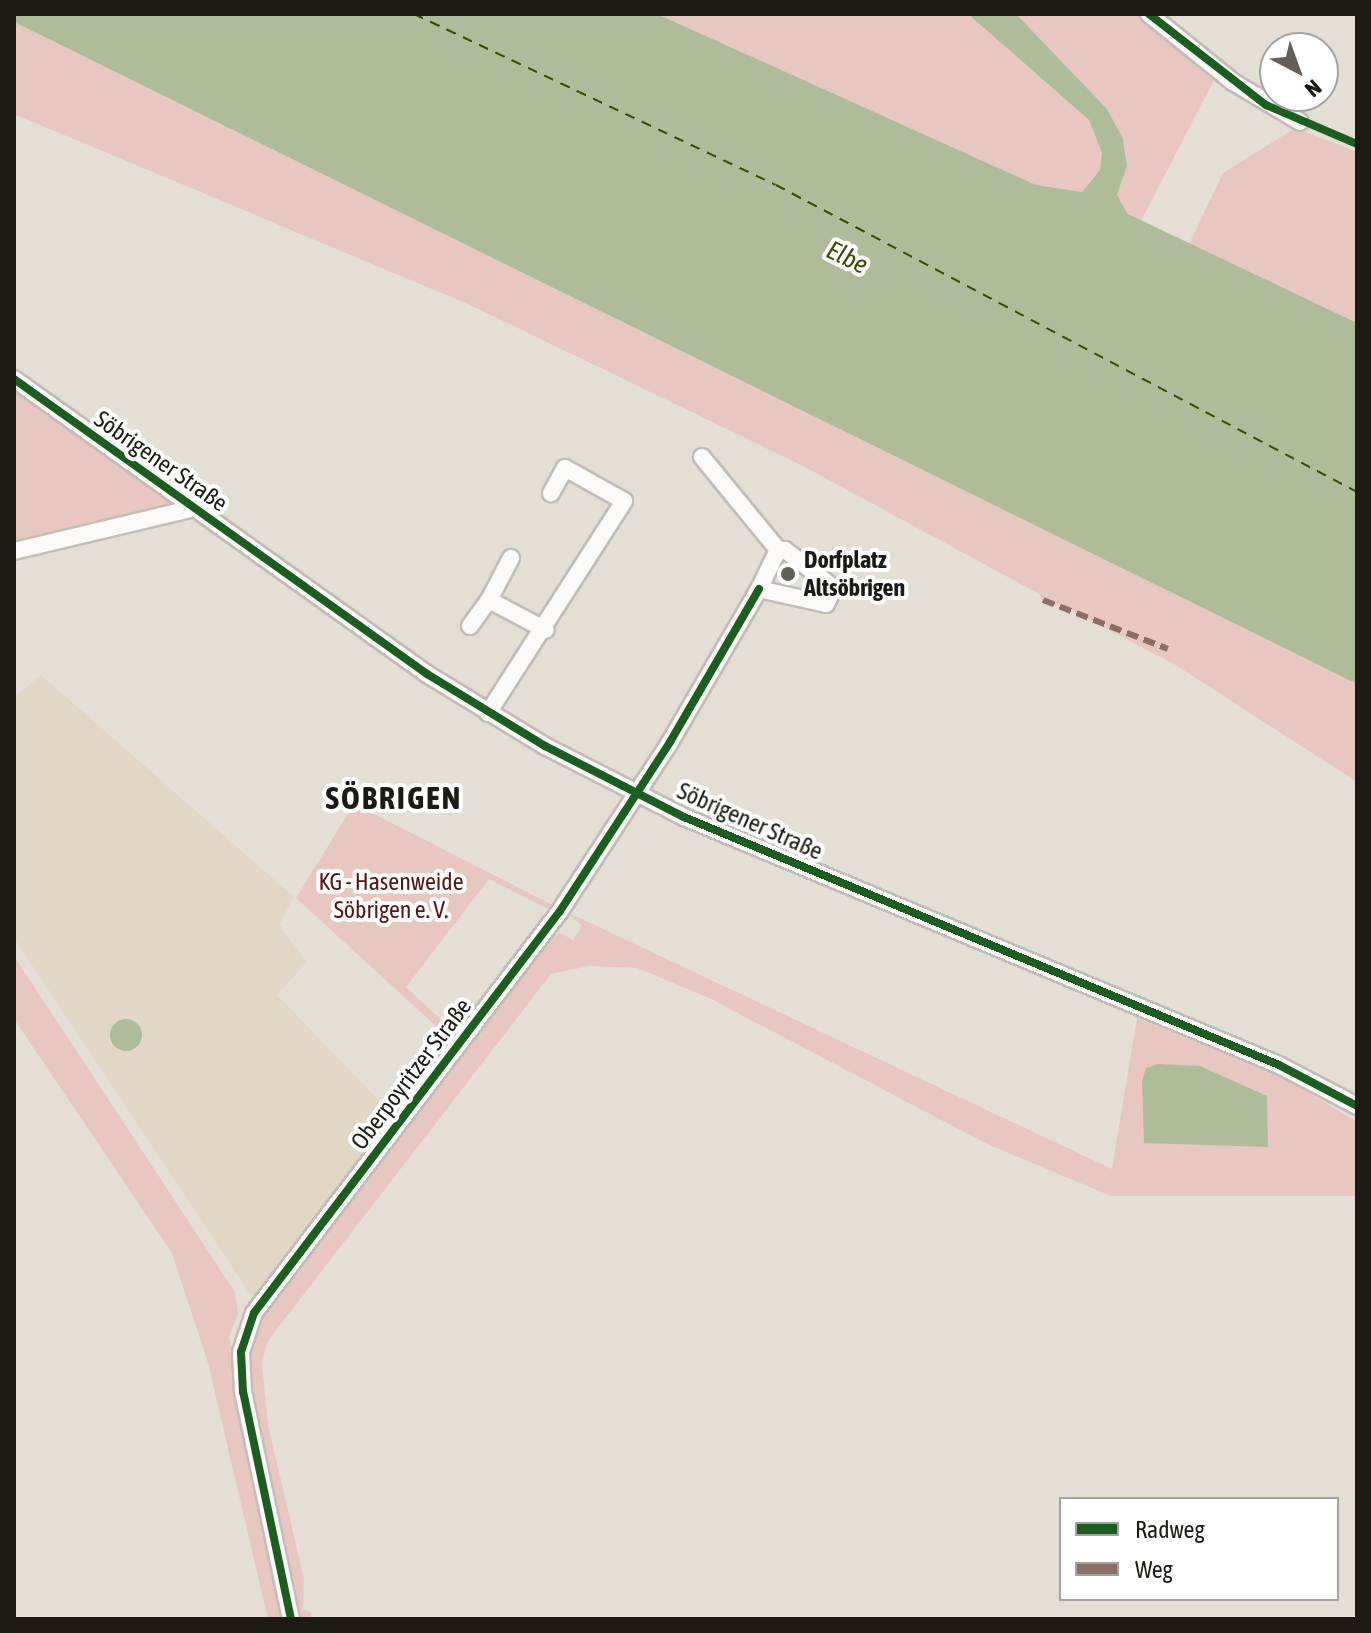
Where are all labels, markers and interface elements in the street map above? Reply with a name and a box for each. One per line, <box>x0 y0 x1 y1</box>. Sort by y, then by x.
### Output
north arrow <box>1259 32 1339 112</box>
text: N <box>1300 75 1327 103</box>
water label: Elbe <box>821 235 873 281</box>
street label: Söbrigener Straße <box>89 404 233 518</box>
place label: Dorfplatz Altsöbrigen <box>804 546 905 602</box>
marker: Dorfplatz Altsöbrigen <box>779 565 797 583</box>
street label: Söbrigener Straße <box>673 776 827 866</box>
district label: SÖBRIGEN <box>326 779 462 817</box>
park label: KG - Hasenweide Söbrigen e. V. <box>318 868 464 924</box>
street label: Oberpoyritzer Straße <box>345 993 477 1155</box>
legend <box>1059 1497 1339 1601</box>
text: Radweg <box>1135 1516 1205 1543</box>
text: Weg <box>1135 1556 1173 1583</box>

